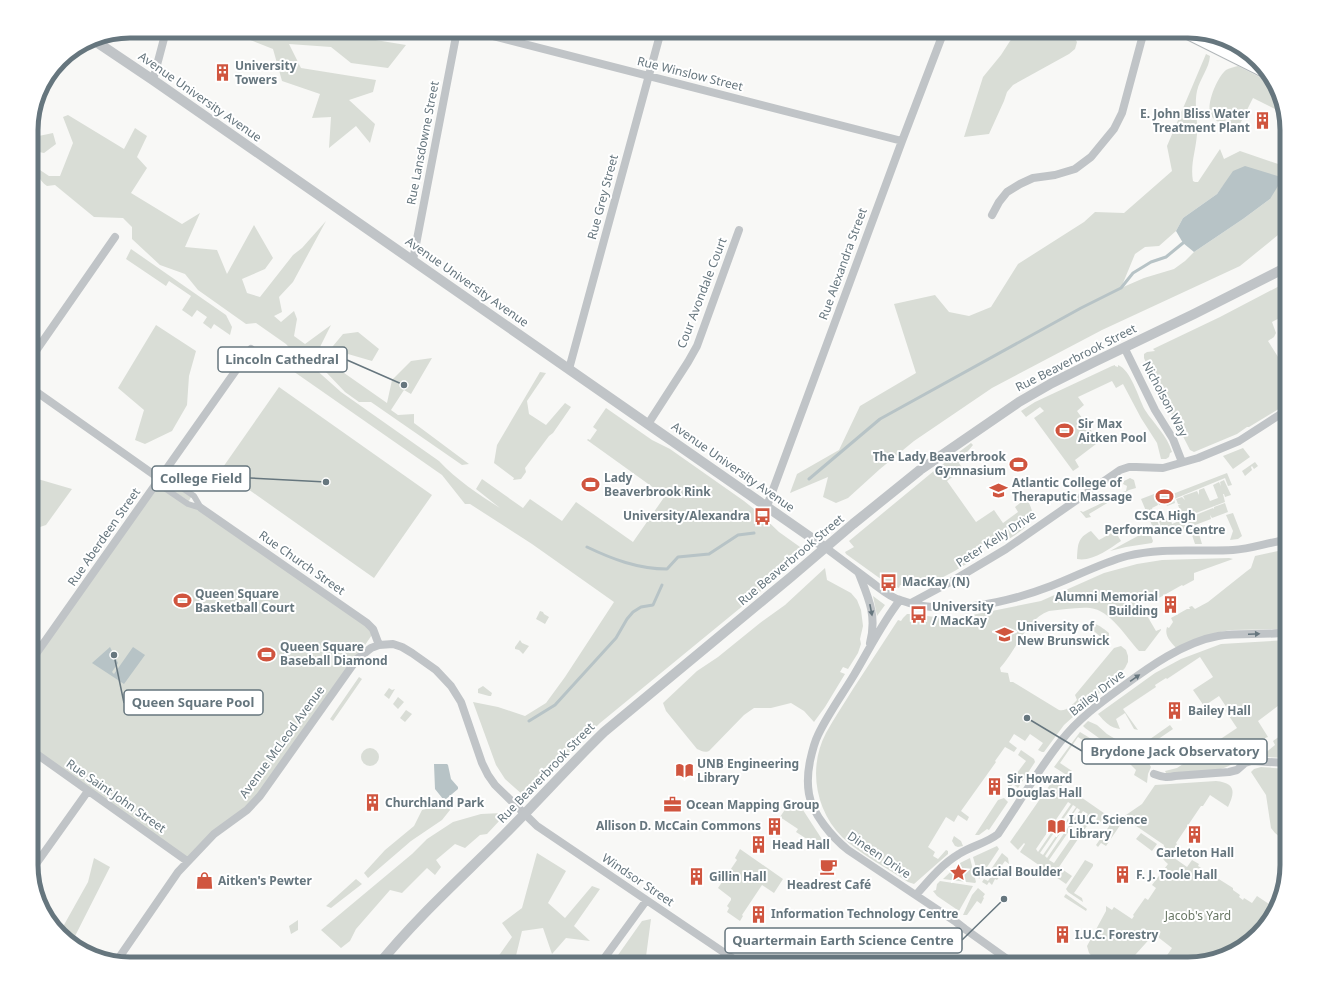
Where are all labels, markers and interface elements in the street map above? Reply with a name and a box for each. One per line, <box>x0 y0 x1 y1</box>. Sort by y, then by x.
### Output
street label: Avenue University Avenue <box>135 47 266 146</box>
street label: Rue Winslow Street <box>635 52 745 95</box>
place label: University Towers <box>235 57 297 88</box>
building icon: University Towers <box>212 63 232 83</box>
street label: Rue Lansdowne Street <box>402 79 443 206</box>
place label: E. John Bliss Water Treatment Plant <box>1140 105 1251 136</box>
building icon: E. John Bliss Water Treatment Plant <box>1253 111 1273 131</box>
street label: Rue Grey Street <box>583 152 622 241</box>
street label: Rue Alexandra Street <box>814 205 871 322</box>
street label: Avenue University Avenue <box>402 232 533 331</box>
street label: Cour Avondale Court <box>673 234 731 351</box>
street label: Rue Beaverbrook Street <box>1012 319 1140 395</box>
callout: Lincoln Cathedral <box>218 347 347 372</box>
text: Lincoln Cathedral <box>225 350 339 368</box>
street label: Nicholson Way <box>1138 358 1193 440</box>
place label: Sir Max Aitken Pool <box>1078 415 1147 446</box>
street label: Avenue University Avenue <box>668 417 799 516</box>
sports icon: Sir Max Aitken Pool <box>1055 421 1075 441</box>
place label: The Lady Beaverbrook Gymnasium <box>873 448 1007 479</box>
sports icon: The Lady Beaverbrook Gymnasium <box>1009 454 1029 474</box>
callout: College Field <box>152 466 250 491</box>
text: College Field <box>160 469 242 487</box>
place label: Lady Beaverbrook Rink <box>604 469 711 500</box>
place label: Atlantic College of Theraputic Massage <box>1012 474 1132 505</box>
sports icon: Lady Beaverbrook Rink <box>581 475 601 495</box>
school or university icon: Atlantic College of Theraputic Massage <box>989 480 1009 500</box>
street label: Rue Aberdeen Street <box>63 484 144 589</box>
sports icon: CSCA High Performance Centre <box>1155 487 1175 507</box>
bus stop icon: University/Alexandra <box>753 506 773 526</box>
street label: Peter Kelly Drive <box>952 506 1039 571</box>
place label: University/Alexandra <box>623 507 750 524</box>
place label: CSCA High Performance Centre <box>1105 507 1225 538</box>
street label: Rue Beaverbrook Street <box>734 510 848 609</box>
street label: Rue Church Street <box>256 526 349 599</box>
bus stop icon: MacKay (N) <box>879 572 899 592</box>
place label: MacKay (N) <box>902 573 970 590</box>
place label: Queen Square Basketball Court <box>195 585 295 616</box>
place label: Alumni Memorial Building <box>1055 588 1158 619</box>
sports icon: Queen Square Basketball Court <box>172 591 192 611</box>
building icon: Alumni Memorial Building <box>1161 594 1181 614</box>
place label: University / MacKay <box>932 598 994 629</box>
one-way arrow <box>868 604 874 616</box>
bus stop icon: University / MacKay <box>909 604 929 624</box>
place label: University of New Brunswick <box>1017 618 1110 649</box>
school or university icon: University of New Brunswick <box>994 624 1014 644</box>
one-way arrow <box>1248 631 1261 637</box>
place label: Queen Square Baseball Diamond <box>280 638 388 669</box>
sports icon: Queen Square Baseball Diamond <box>257 644 277 664</box>
street label: Bailey Drive <box>1065 665 1128 720</box>
one-way arrow <box>1130 674 1140 682</box>
street label: Avenue McLeod Avenue <box>235 682 328 801</box>
callout: Queen Square Pool <box>124 690 263 715</box>
text: Queen Square Pool <box>132 693 254 711</box>
building icon: Bailey Hall <box>1165 701 1185 721</box>
place label: Bailey Hall <box>1188 702 1251 719</box>
street label: Rue Beaverbrook Street <box>493 718 599 827</box>
callout: Brydone Jack Observatory <box>1082 739 1267 764</box>
text: Brydone Jack Observatory <box>1091 742 1260 760</box>
street label: Rue Saint John Street <box>63 755 170 837</box>
place label: UNB Engineering Library <box>697 755 799 786</box>
library icon: UNB Engineering Library <box>674 761 694 781</box>
place label: Sir Howard Douglas Hall <box>1007 770 1082 801</box>
building icon: Sir Howard Douglas Hall <box>984 776 1004 796</box>
building icon: Churchland Park <box>362 793 382 813</box>
place label: Churchland Park <box>385 794 485 811</box>
office icon: Ocean Mapping Group <box>663 795 683 815</box>
place label: Ocean Mapping Group <box>686 796 820 813</box>
place label: I.U.C. Science Library <box>1069 811 1147 842</box>
building icon: Allison D. McCain Commons <box>764 816 784 836</box>
place label: Allison D. McCain Commons <box>596 817 761 834</box>
library icon: I.U.C. Science Library <box>1046 817 1066 837</box>
building icon: Carleton Hall <box>1185 824 1205 844</box>
street label: Dineen Drive <box>844 827 914 882</box>
building icon: Head Hall <box>749 835 769 855</box>
place label: Head Hall <box>772 836 830 853</box>
place label: Carleton Hall <box>1156 844 1234 861</box>
street label: Windsor Street <box>599 849 678 910</box>
cafe icon: Headrest Café <box>819 856 839 876</box>
place icon: Glacial Boulder <box>949 862 969 882</box>
place label: Glacial Boulder <box>972 863 1063 880</box>
building icon: F. J. Toole Hall <box>1113 865 1133 885</box>
place label: F. J. Toole Hall <box>1136 866 1217 883</box>
building icon: Gillin Hall <box>686 867 706 887</box>
place label: Gillin Hall <box>709 868 766 885</box>
shop icon: Aitken's Pewter <box>195 871 215 891</box>
place label: Aitken's Pewter <box>218 872 312 889</box>
place label: Headrest Café <box>787 876 871 893</box>
building icon: Information Technology Centre <box>748 904 768 924</box>
place label: Information Technology Centre <box>771 905 958 922</box>
park label: Jacob's Yard <box>1164 907 1231 924</box>
building icon: I.U.C. Forestry <box>1052 925 1072 945</box>
place label: I.U.C. Forestry <box>1075 926 1159 943</box>
callout: Quartermain Earth Science Centre <box>725 928 962 953</box>
text: Quartermain Earth Science Centre <box>732 931 954 949</box>

